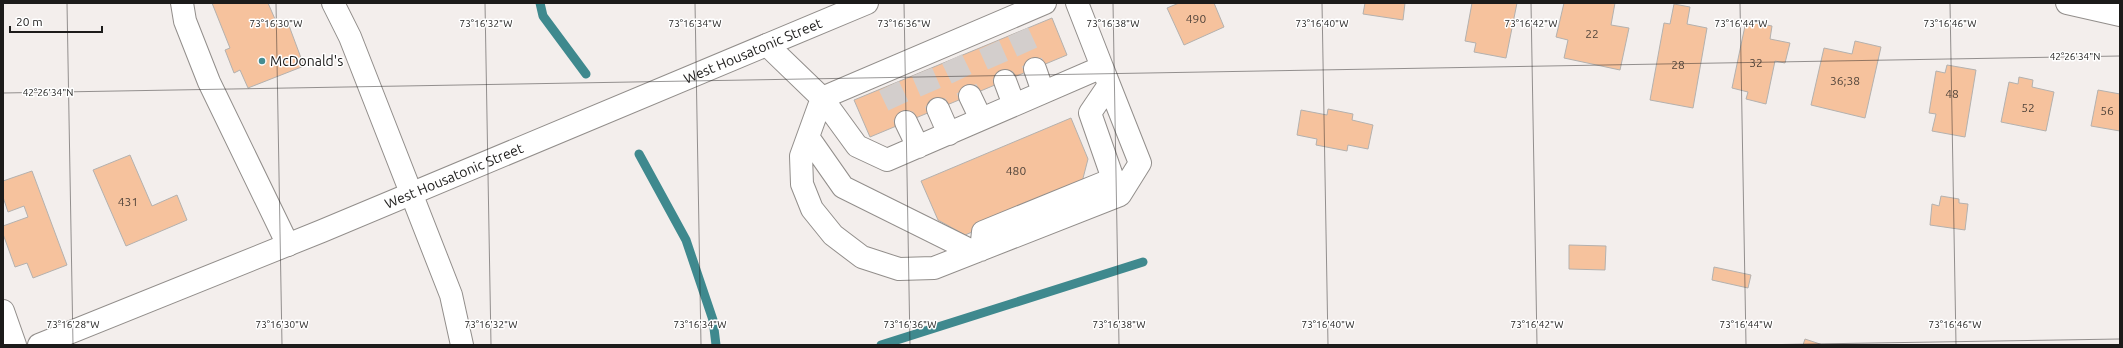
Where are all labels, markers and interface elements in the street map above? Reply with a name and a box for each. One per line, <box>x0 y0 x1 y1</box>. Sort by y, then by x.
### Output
scale bar <box>10 8 102 34</box>
house number: 490 <box>1186 12 1206 25</box>
text: 20 m <box>16 15 43 28</box>
street label: West Housatonic Street <box>681 15 825 87</box>
text: 73°16'30"W <box>250 18 302 29</box>
text: 73°16'32"W <box>460 18 512 29</box>
text: 73°16'34"W <box>669 18 721 29</box>
text: 73°16'36"W <box>878 18 930 29</box>
text: 73°16'38"W <box>1087 18 1139 29</box>
text: 73°16'40"W <box>1296 18 1348 29</box>
text: 73°16'42"W <box>1505 18 1557 29</box>
text: 73°16'44"W <box>1715 18 1767 29</box>
text: 73°16'46"W <box>1924 18 1976 29</box>
house number: 22 <box>1585 27 1599 40</box>
text: 42°26'34"N <box>2050 51 2100 62</box>
place label: McDonald's <box>270 53 343 69</box>
marker: McDonald's <box>257 56 267 66</box>
house number: 32 <box>1749 56 1763 69</box>
house number: 28 <box>1671 58 1685 71</box>
house number: 36;38 <box>1830 74 1860 87</box>
text: 42°26'34"N <box>23 87 73 98</box>
house number: 48 <box>1945 87 1959 100</box>
house number: 52 <box>2021 101 2035 114</box>
house number: 56 <box>2100 104 2114 117</box>
street label: West Housatonic Street <box>382 140 526 212</box>
house number: 480 <box>1006 164 1026 177</box>
house number: 431 <box>118 195 138 208</box>
text: 73°16'28"W <box>47 319 99 330</box>
text: 73°16'30"W <box>256 319 308 330</box>
text: 73°16'32"W <box>465 319 517 330</box>
text: 73°16'34"W <box>674 319 726 330</box>
text: 73°16'36"W <box>884 319 936 330</box>
text: 73°16'38"W <box>1093 319 1145 330</box>
text: 73°16'40"W <box>1302 319 1354 330</box>
text: 73°16'42"W <box>1511 319 1563 330</box>
text: 73°16'44"W <box>1720 319 1772 330</box>
text: 73°16'46"W <box>1929 319 1981 330</box>

